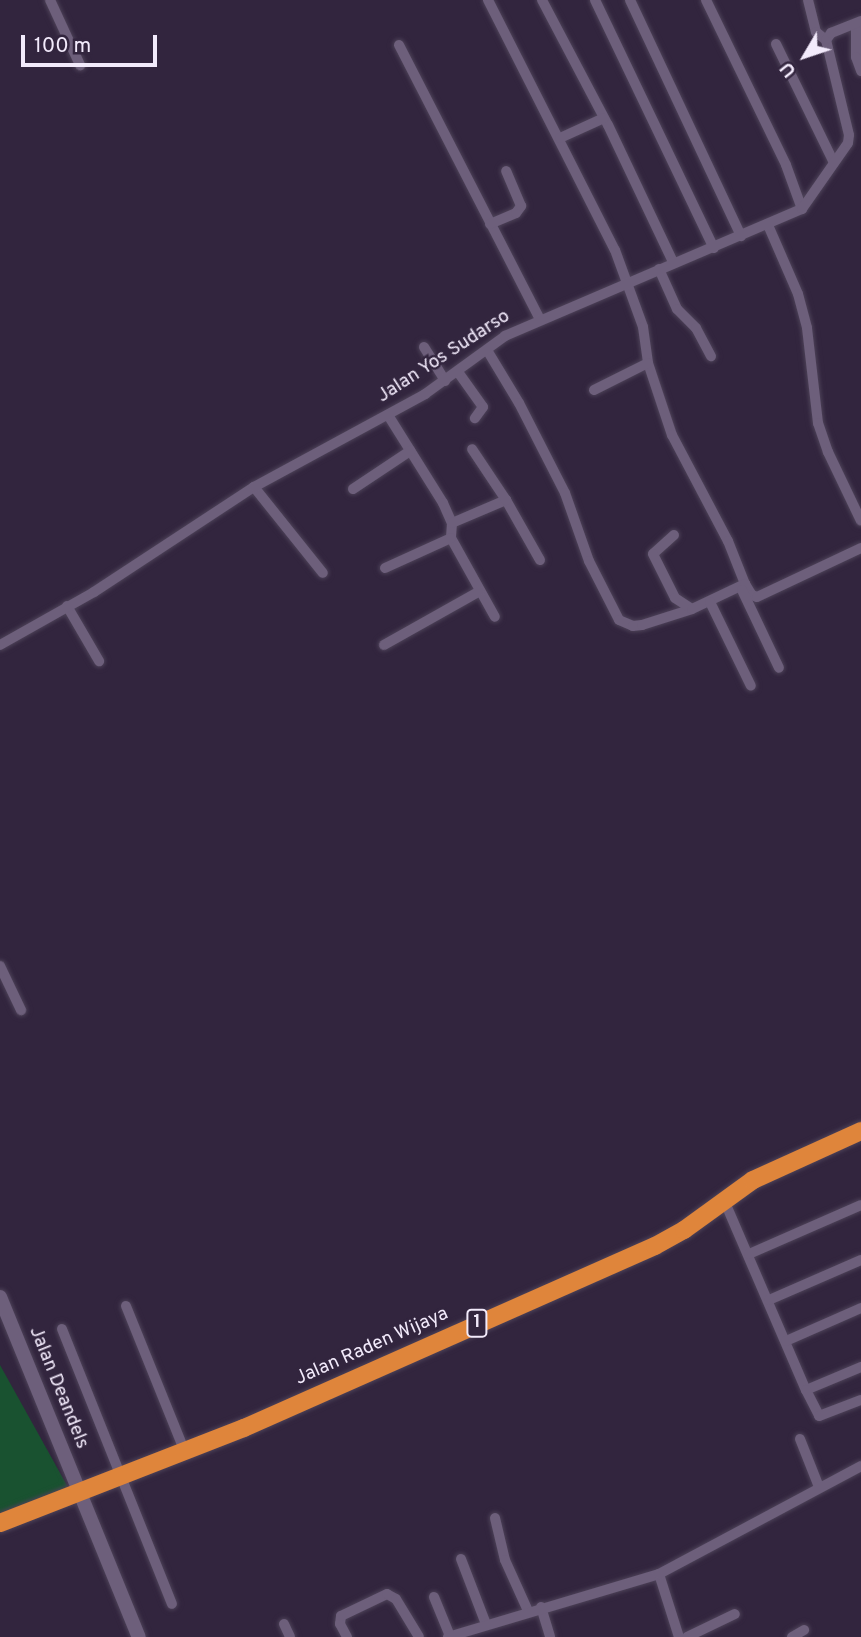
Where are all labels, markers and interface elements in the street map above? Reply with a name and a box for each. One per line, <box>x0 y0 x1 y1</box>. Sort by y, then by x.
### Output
scale bar <box>24 21 161 65</box>
north arrow <box>770 21 840 91</box>
text: 100 m <box>34 33 91 60</box>
text: U <box>775 56 802 82</box>
street label: Jalan Yos Sudarso <box>373 305 515 409</box>
street label: Jalan Raden Wijaya <box>292 1303 452 1391</box>
road number: 1 <box>465 1308 489 1338</box>
street label: Jalan Deandels <box>23 1324 93 1452</box>

